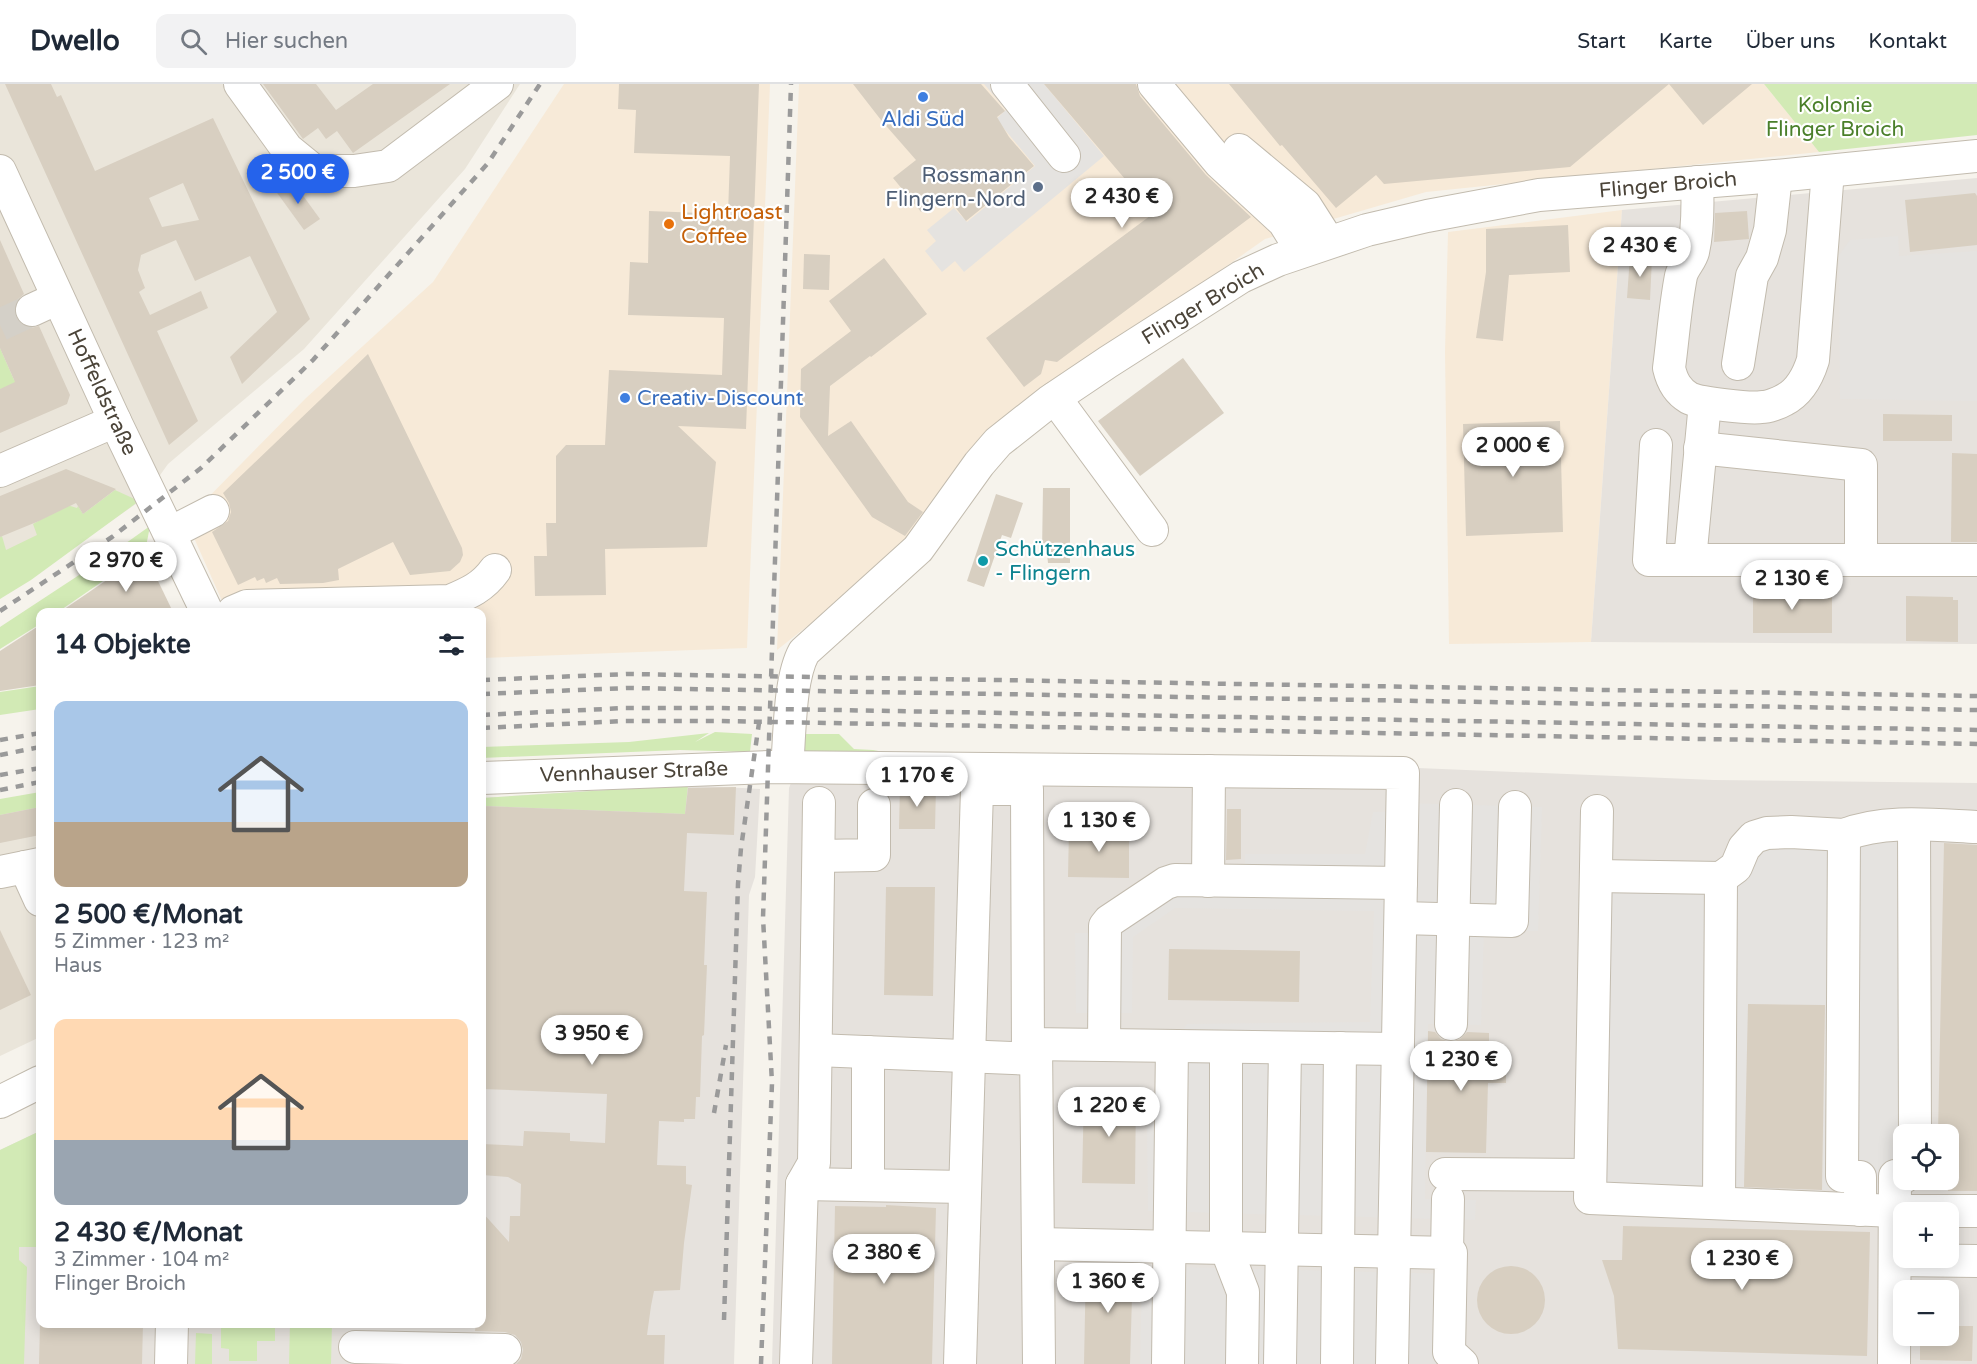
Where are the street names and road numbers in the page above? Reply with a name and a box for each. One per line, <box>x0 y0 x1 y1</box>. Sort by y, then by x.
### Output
street label: Flinger Broich <box>1598 167 1738 203</box>
street label: Flinger Broich <box>1137 258 1269 350</box>
street label: Hoffeldstraße <box>62 325 142 459</box>
street label: Vennhauser Straße <box>539 756 729 788</box>

